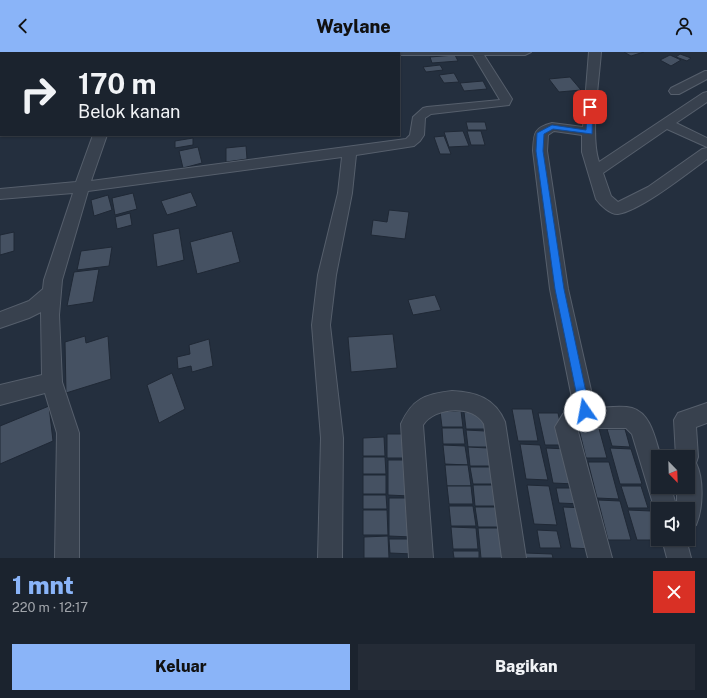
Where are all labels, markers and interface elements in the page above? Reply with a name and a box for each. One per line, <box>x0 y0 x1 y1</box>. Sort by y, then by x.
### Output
icon: back <box>12 15 34 37</box>
icon: person <box>673 15 695 37</box>
text: Waylane <box>316 16 391 37</box>
text: 170 m <box>78 67 157 100</box>
icon: right <box>12 68 64 120</box>
pin <box>573 90 607 124</box>
icon: arrive <box>579 96 601 118</box>
text: Belok kanan <box>78 101 181 122</box>
position arrow <box>564 390 606 432</box>
north arrow <box>651 450 695 494</box>
map controls <box>651 450 695 546</box>
button: sound <box>651 502 695 546</box>
text: 1 mnt <box>12 571 74 599</box>
button: close <box>653 571 695 613</box>
text: 220 m · 12:17 <box>12 600 88 615</box>
button: Keluar <box>12 644 350 690</box>
button: Bagikan <box>358 644 695 690</box>

